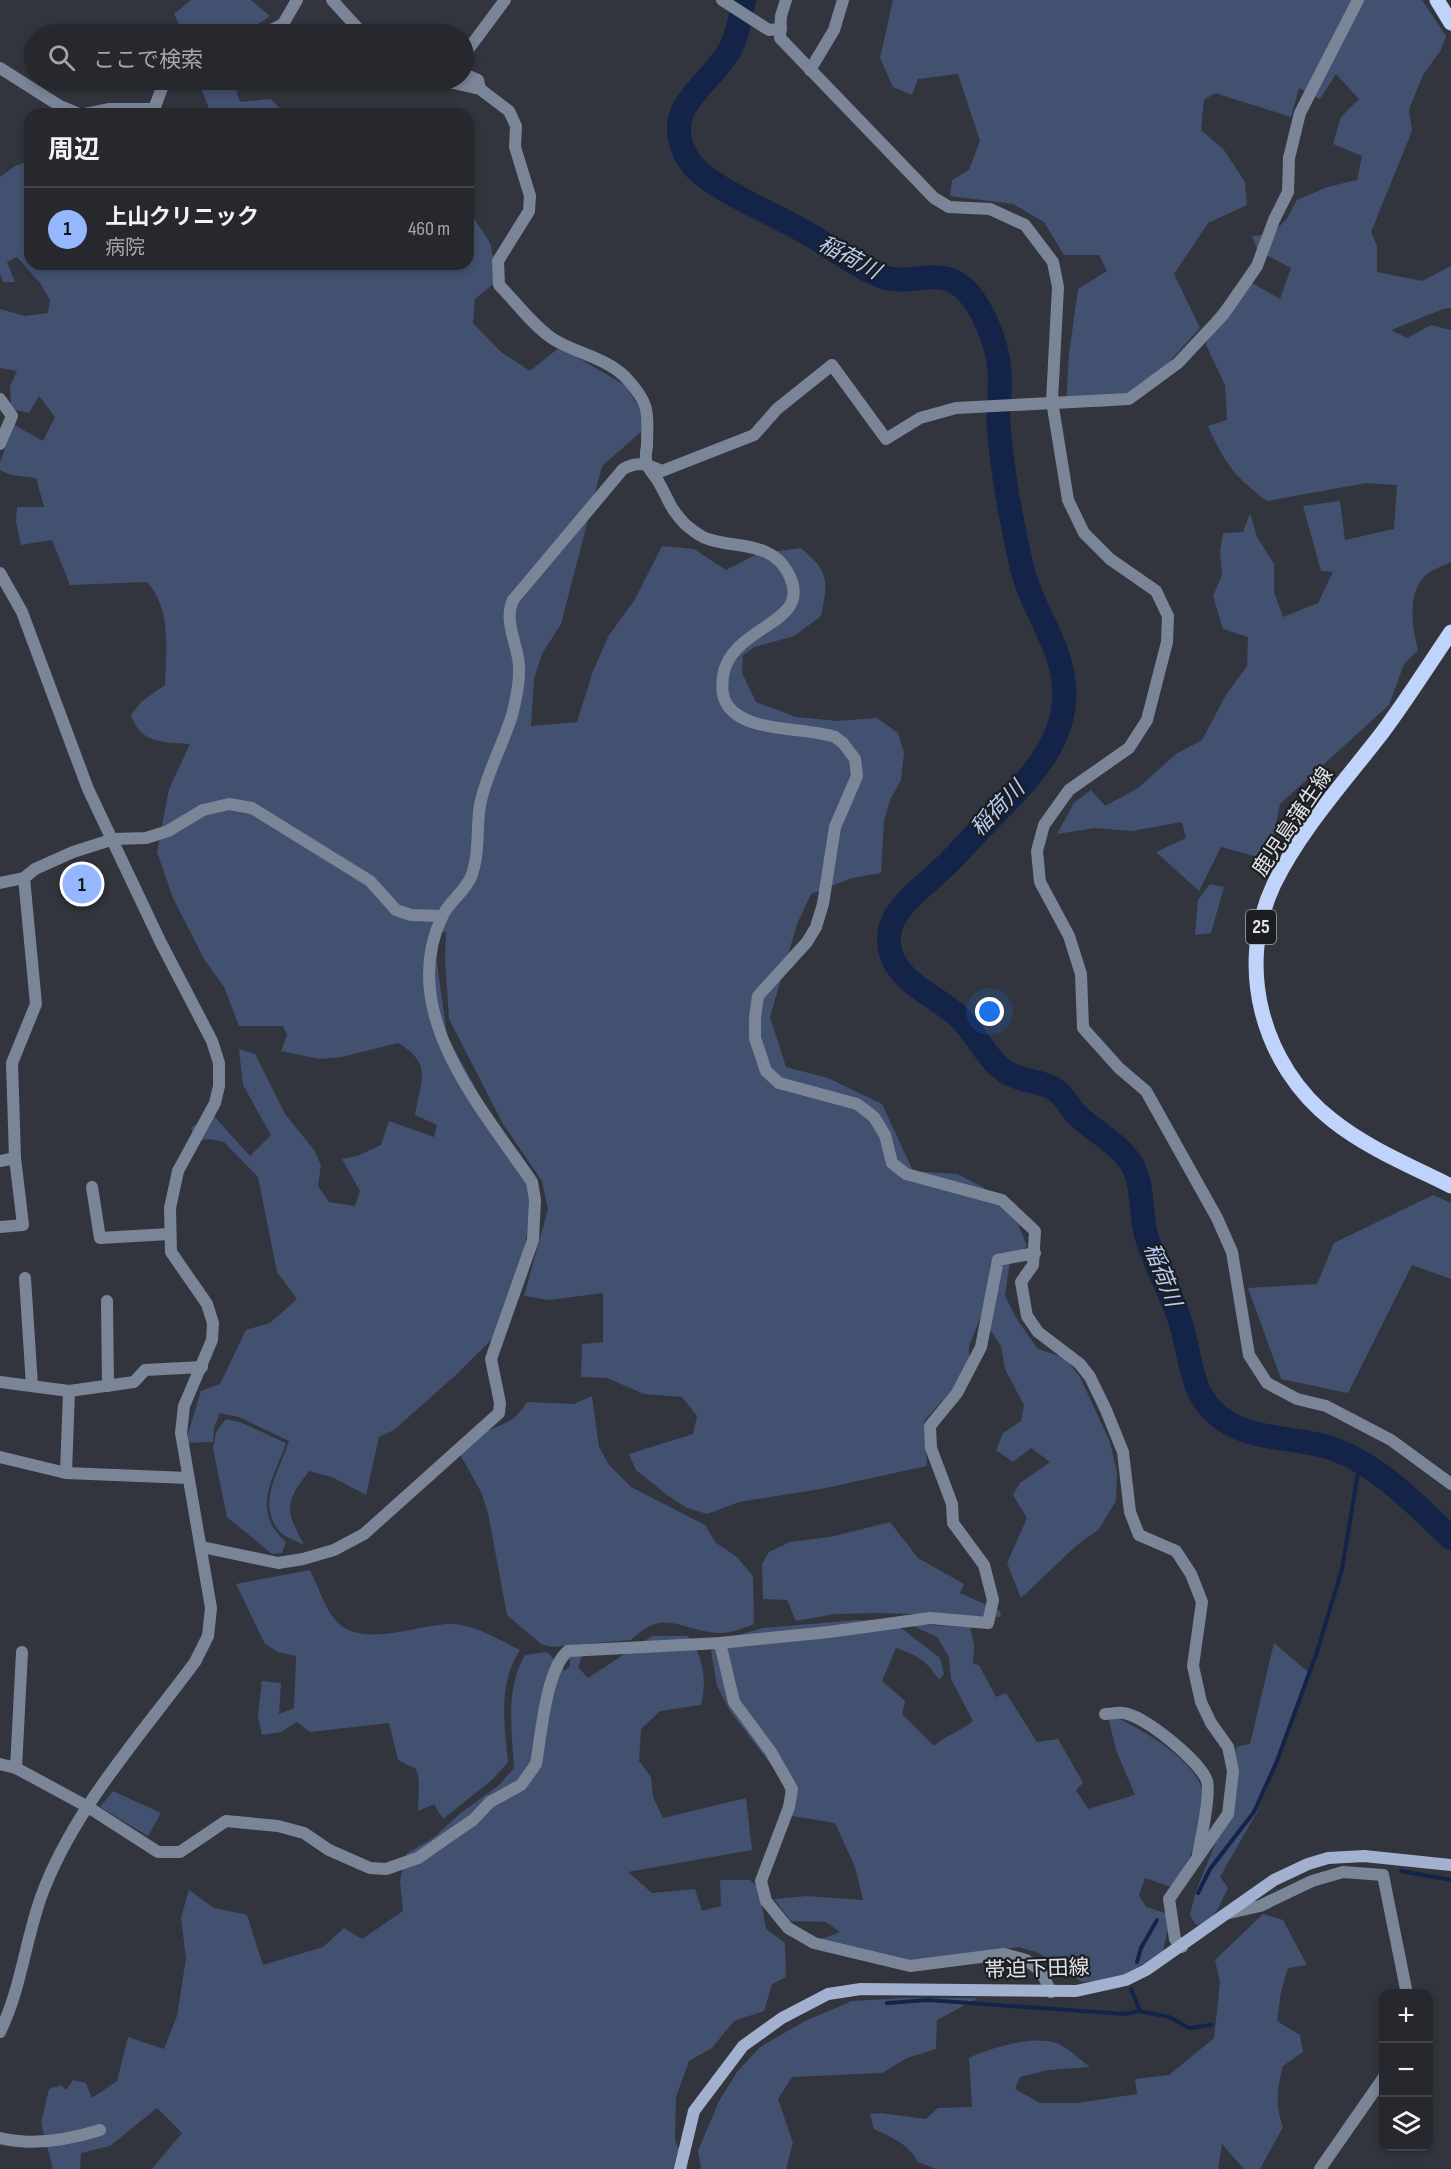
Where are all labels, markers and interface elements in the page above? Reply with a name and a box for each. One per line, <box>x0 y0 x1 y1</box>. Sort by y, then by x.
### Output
search box <box>24 24 474 90</box>
icon: search <box>45 41 78 74</box>
text: ここで検索 <box>93 47 203 74</box>
text: 周辺 <box>48 135 100 166</box>
text: 上山クリニック <box>105 204 259 231</box>
text: 1 <box>64 217 71 241</box>
text: 460 m <box>408 217 450 241</box>
water label: 稲荷川 <box>814 231 886 286</box>
text: 病院 <box>105 236 145 260</box>
street label: 鹿児島蒲生線 <box>1247 763 1339 881</box>
water label: 稲荷川 <box>965 774 1032 842</box>
pin: 1 <box>62 862 101 906</box>
road number: 25 <box>1246 910 1276 944</box>
your location <box>975 997 1004 1026</box>
water label: 稲荷川 <box>1138 1239 1187 1313</box>
street label: 帯迫下田線 <box>984 1955 1090 1983</box>
map controls <box>1379 1989 1433 2151</box>
button: + <box>1379 1989 1433 2043</box>
button: − <box>1379 2043 1433 2097</box>
button: layers <box>1379 2097 1433 2151</box>

